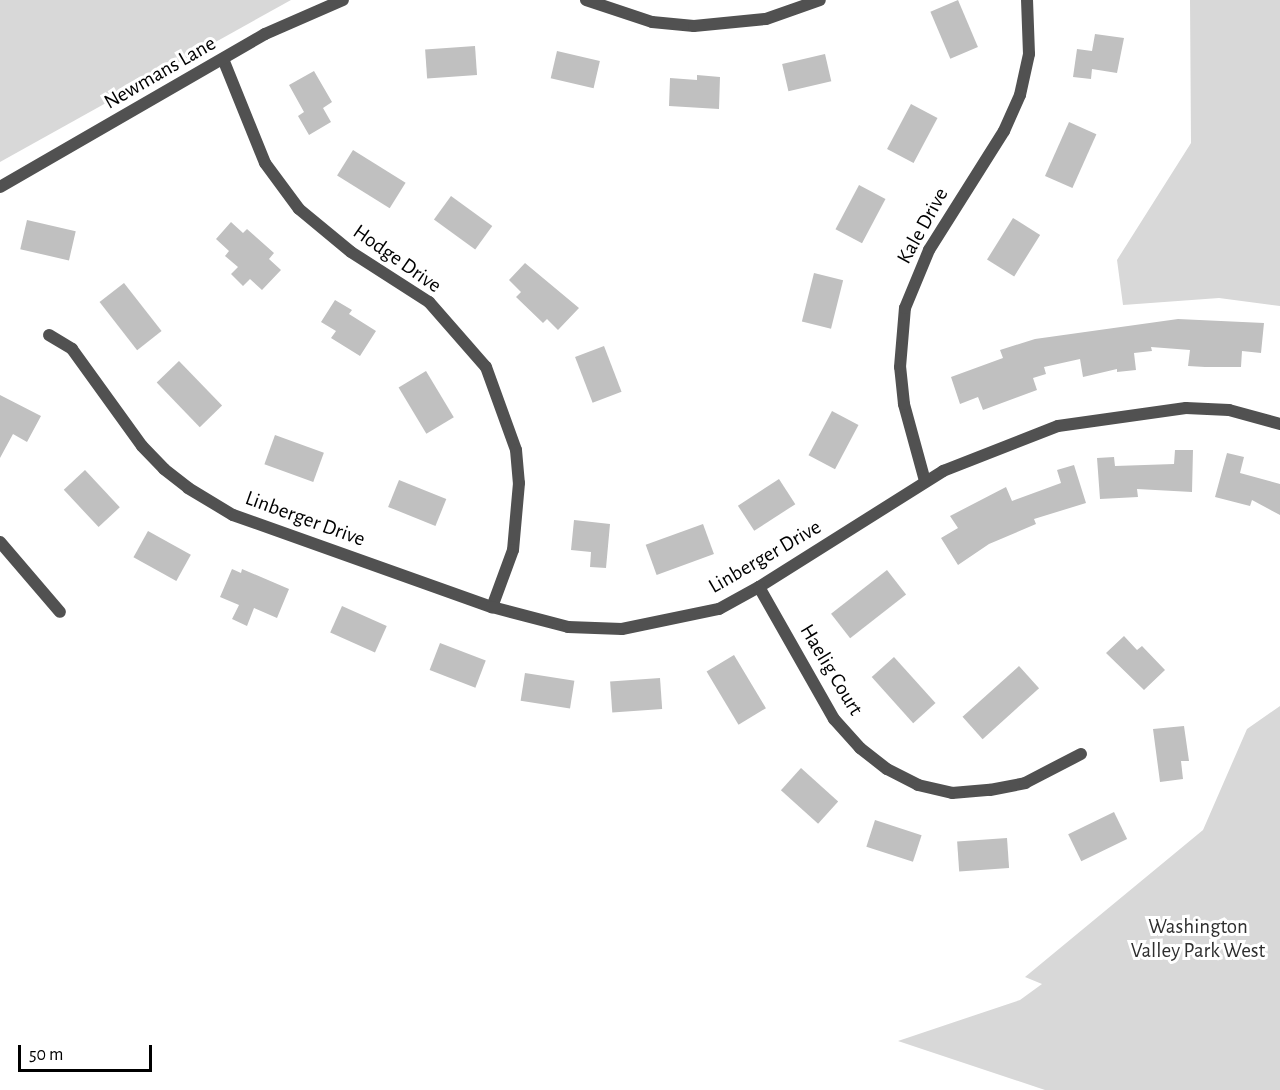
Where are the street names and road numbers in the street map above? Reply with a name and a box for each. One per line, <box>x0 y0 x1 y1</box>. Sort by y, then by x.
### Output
street label: Newmans Lane <box>100 31 220 115</box>
street label: Kale Drive <box>892 184 954 268</box>
street label: Hodge Drive <box>348 219 446 299</box>
street label: Linberger Drive <box>242 486 368 552</box>
street label: Linberger Drive <box>704 515 826 599</box>
street label: Haelig Court <box>794 620 868 720</box>

